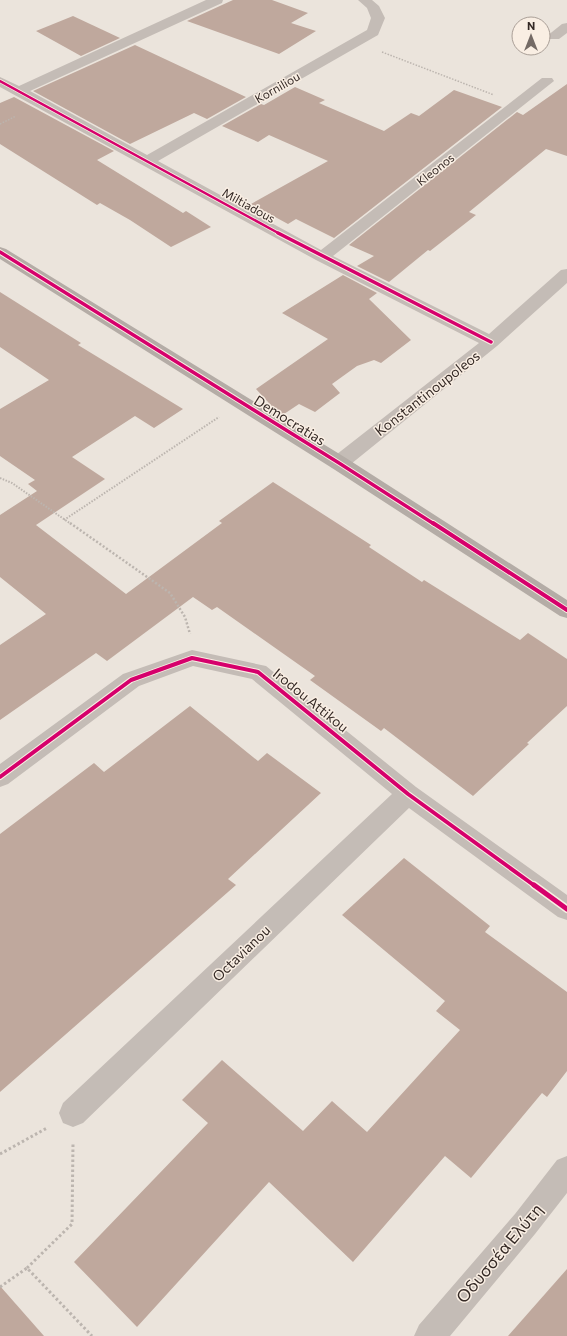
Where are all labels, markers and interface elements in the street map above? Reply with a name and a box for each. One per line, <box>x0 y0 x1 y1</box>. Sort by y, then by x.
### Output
north arrow <box>511 16 551 56</box>
text: N <box>527 19 535 32</box>
street label: Korniliou <box>252 69 302 105</box>
street label: Kleonos <box>413 150 457 188</box>
street label: Miltiadous <box>220 185 278 225</box>
street label: Konstantinoupoleos <box>371 347 483 439</box>
street label: Democratias <box>251 391 329 449</box>
street label: Irodou Attikou <box>270 664 352 736</box>
street label: Octavianou <box>209 921 273 985</box>
street label: Οδυσσέα Ελύτη <box>451 1199 547 1307</box>

